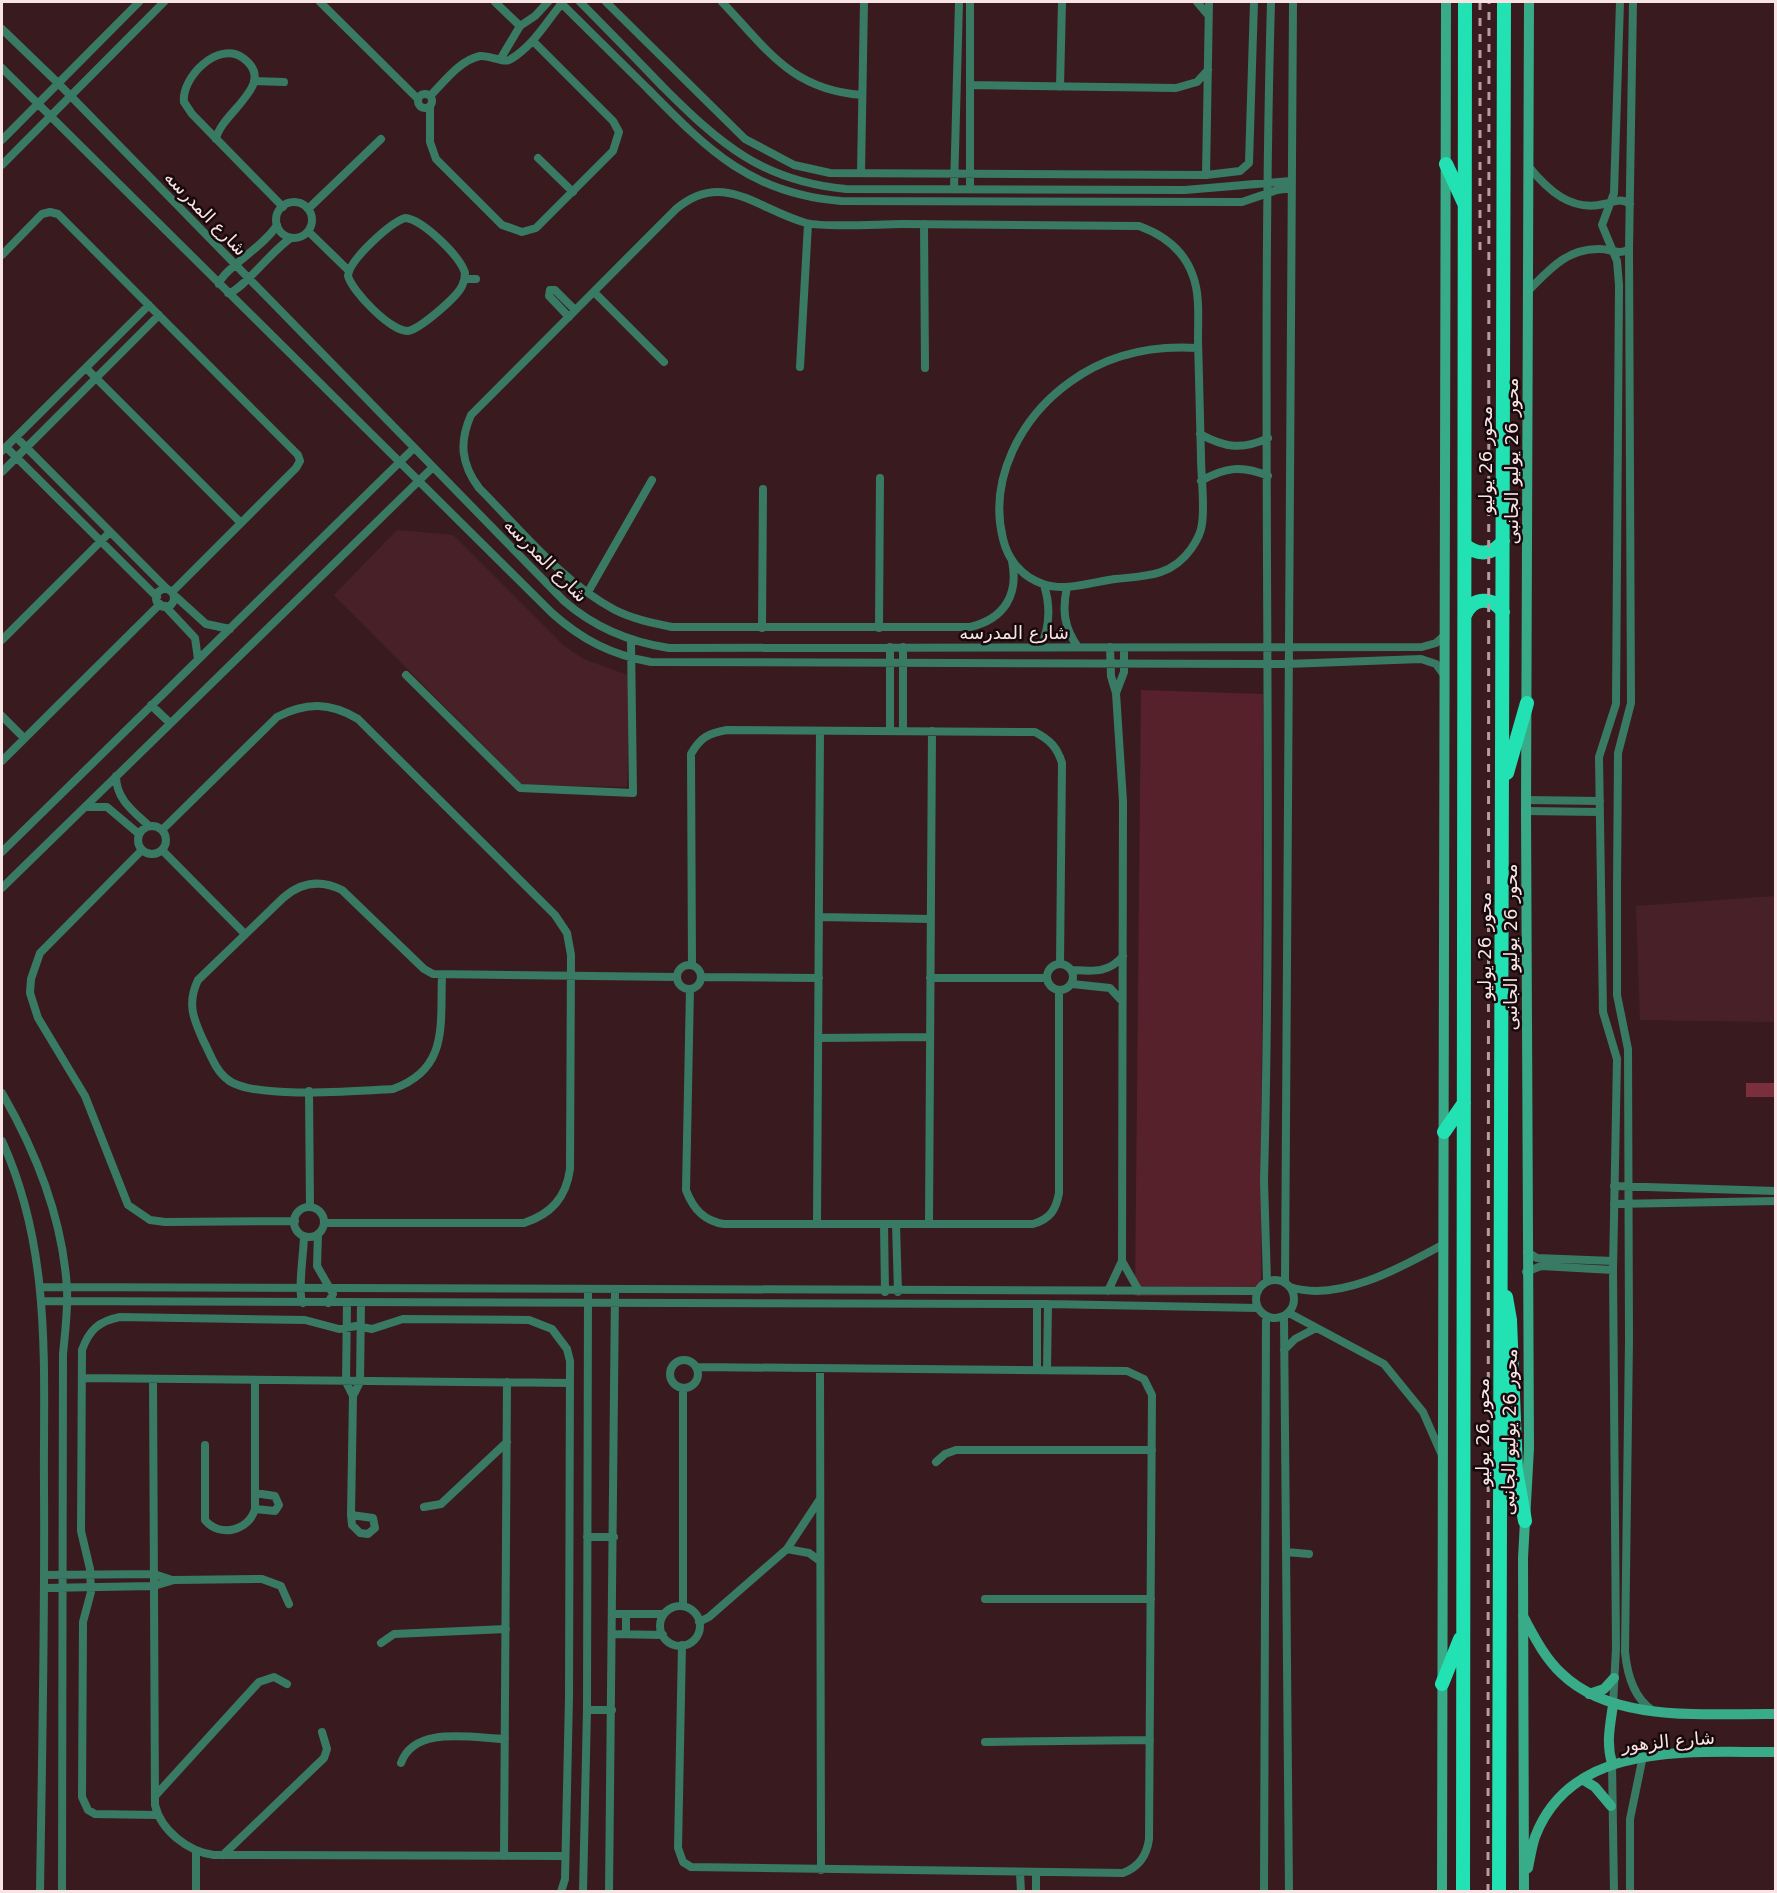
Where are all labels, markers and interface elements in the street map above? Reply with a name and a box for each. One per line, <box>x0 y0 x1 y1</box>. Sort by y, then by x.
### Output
street label: شارع المدرسه <box>160 166 252 260</box>
street label: محور 26 يوليو الجانبى <box>1501 378 1523 544</box>
street label: محور 26 يوليو <box>1475 406 1497 515</box>
street label: شارع المدرسه <box>499 514 592 607</box>
street label: شارع المدرسه <box>959 622 1069 644</box>
street label: محور 26 يوليو الجانبى <box>1500 864 1522 1030</box>
street label: محور 26 يوليو <box>1474 892 1496 1001</box>
street label: محور 26 يوليو الجانبى <box>1497 1348 1522 1516</box>
street label: محور 26 يوليو <box>1472 1378 1494 1487</box>
street label: شارع الزهور <box>1619 1726 1716 1757</box>

